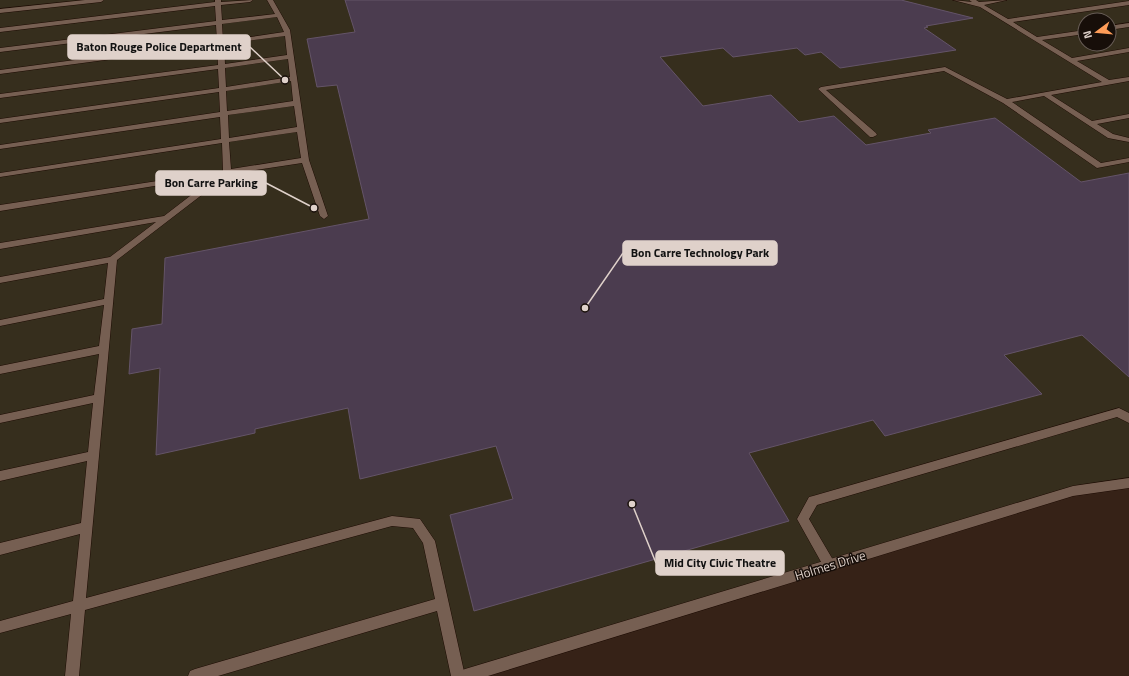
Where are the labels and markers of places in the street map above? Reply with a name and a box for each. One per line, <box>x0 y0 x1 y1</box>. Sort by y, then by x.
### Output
callout: Baton Rouge Police Department <box>68 35 250 59</box>
callout: Bon Carre Parking <box>156 171 266 195</box>
callout: Bon Carre Technology Park <box>623 241 777 265</box>
callout: Mid City Civic Theatre <box>656 551 784 575</box>

